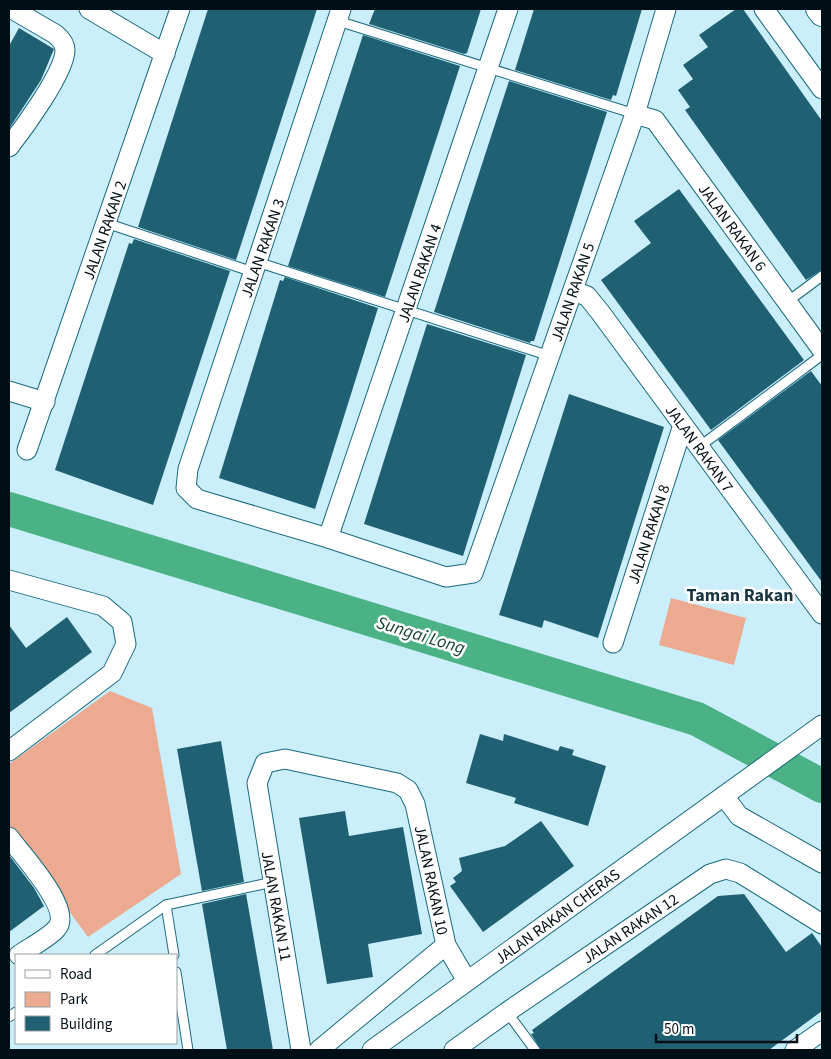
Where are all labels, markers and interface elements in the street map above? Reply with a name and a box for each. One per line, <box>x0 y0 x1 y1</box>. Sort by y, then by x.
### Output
street label: JALAN RAKAN 2 <box>78 178 132 283</box>
street label: JALAN RAKAN 6 <box>693 179 772 276</box>
street label: JALAN RAKAN 3 <box>236 196 290 301</box>
street label: JALAN RAKAN 4 <box>393 221 447 326</box>
street label: JALAN RAKAN 5 <box>546 240 600 345</box>
street label: JALAN RAKAN 7 <box>660 400 739 497</box>
street label: JALAN RAKAN 8 <box>623 482 675 587</box>
district label: Taman Rakan <box>687 583 794 608</box>
water label: Sungai Long <box>374 610 468 661</box>
street label: JALAN RAKAN 10 <box>409 823 453 937</box>
street label: JALAN RAKAN 11 <box>256 849 297 963</box>
street label: JALAN RAKAN CHERAS <box>491 864 625 970</box>
street label: JALAN RAKAN 12 <box>578 889 683 969</box>
legend <box>15 954 178 1044</box>
text: Road <box>60 964 92 985</box>
text: Park <box>60 989 89 1010</box>
scale bar <box>656 1012 797 1044</box>
text: Building <box>60 1014 113 1035</box>
text: 50 m <box>664 1019 694 1040</box>

